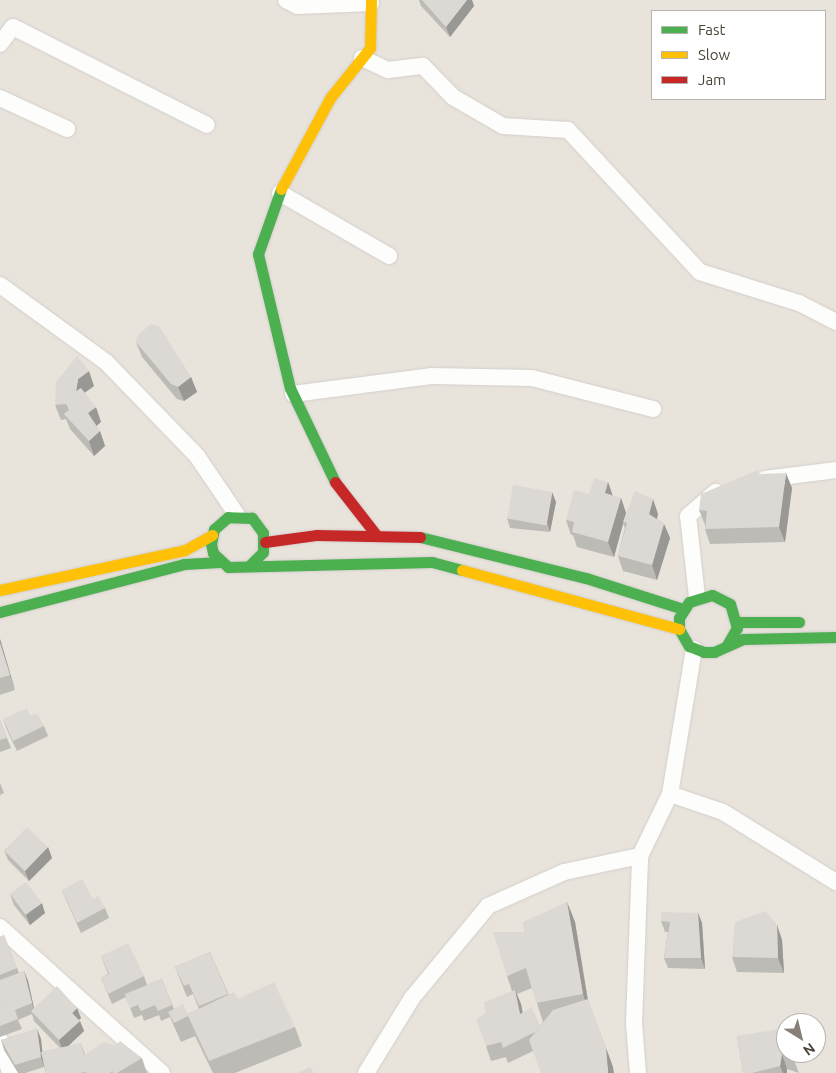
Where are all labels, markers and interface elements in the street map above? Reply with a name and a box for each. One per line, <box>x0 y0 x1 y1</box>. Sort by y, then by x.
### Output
legend <box>651 10 826 100</box>
text: Fast <box>698 21 725 38</box>
text: Slow <box>698 46 730 63</box>
text: Jam <box>698 71 726 88</box>
north arrow <box>776 1013 826 1063</box>
text: N <box>800 1040 818 1059</box>

